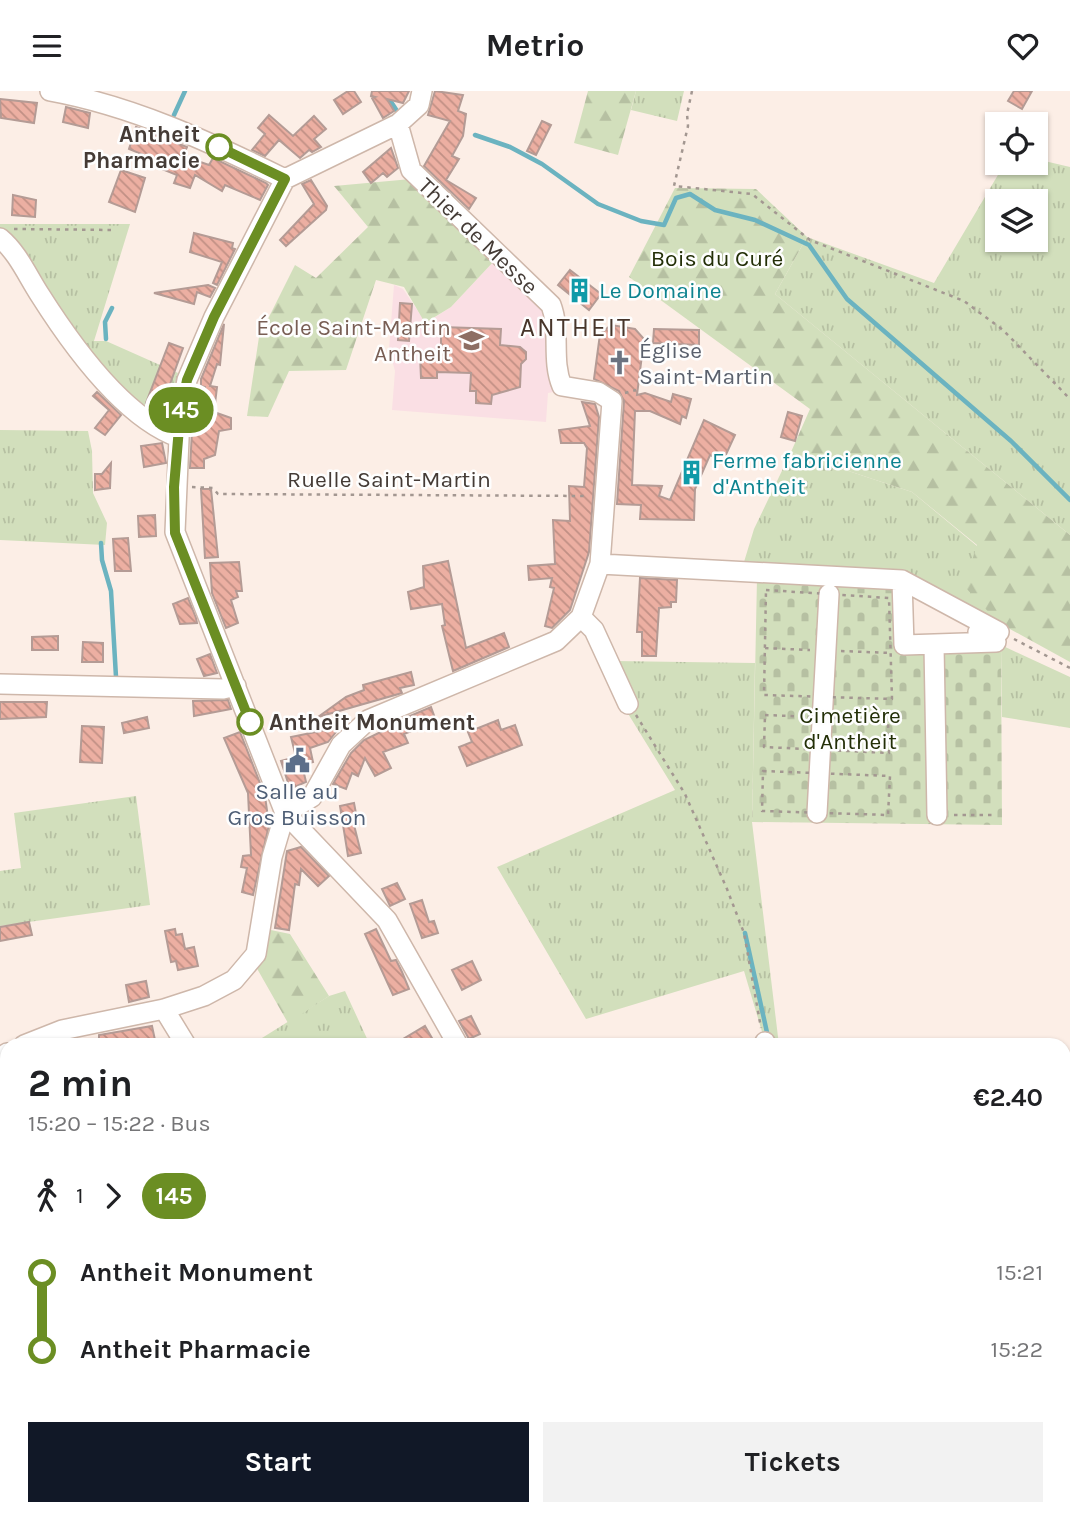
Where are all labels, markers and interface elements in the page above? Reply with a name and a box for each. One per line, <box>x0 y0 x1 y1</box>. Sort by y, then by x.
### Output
icon: menu <box>28 27 66 65</box>
text: Metrio <box>486 27 584 64</box>
icon: heart <box>1004 27 1042 65</box>
map controls <box>985 112 1048 252</box>
button: locate <box>985 112 1048 175</box>
place label: Antheit Pharmacie <box>83 121 200 174</box>
marker: Antheit Pharmacie <box>206 134 232 160</box>
street label: Thier de Messe <box>413 172 543 300</box>
button: layers <box>985 189 1048 252</box>
park label: Bois du Curé <box>651 245 783 272</box>
building icon: Le Domaine <box>565 276 593 304</box>
place label: Le Domaine <box>599 277 722 304</box>
district label: ANTHEIT <box>520 312 632 343</box>
place label: École Saint-Martin Antheit <box>256 314 451 367</box>
school or university icon: École Saint-Martin Antheit <box>457 326 485 354</box>
place label: Église Saint-Martin <box>639 337 773 390</box>
church icon: Église Saint-Martin <box>605 349 633 377</box>
line badge: 145 <box>141 387 221 433</box>
text: 145 <box>163 396 199 424</box>
place label: Ferme fabricienne d'Antheit <box>712 447 902 500</box>
building icon: Ferme fabricienne d'Antheit <box>678 459 706 487</box>
street label: Ruelle Saint-Martin <box>287 466 491 493</box>
park label: Cimetière d'Antheit <box>799 702 901 755</box>
marker: Antheit Monument <box>237 709 263 735</box>
place label: Antheit Monument <box>269 709 475 736</box>
public building icon: Salle au Gros Buisson <box>283 747 311 775</box>
place label: Salle au Gros Buisson <box>228 778 366 831</box>
text: 2 min <box>28 1061 133 1106</box>
text: €2.40 <box>973 1082 1043 1113</box>
text: 15:20 – 15:22 · Bus <box>28 1110 211 1137</box>
icon: walk <box>28 1177 66 1215</box>
icon: forward <box>94 1177 132 1215</box>
text: 1 <box>76 1182 84 1209</box>
text: 145 <box>156 1182 192 1210</box>
text: Antheit Monument <box>80 1257 313 1288</box>
text: 15:21 <box>996 1259 1043 1286</box>
text: Antheit Pharmacie <box>80 1334 311 1365</box>
text: 15:22 <box>990 1336 1043 1363</box>
button: Start <box>28 1422 529 1502</box>
button: Tickets <box>543 1422 1043 1502</box>

